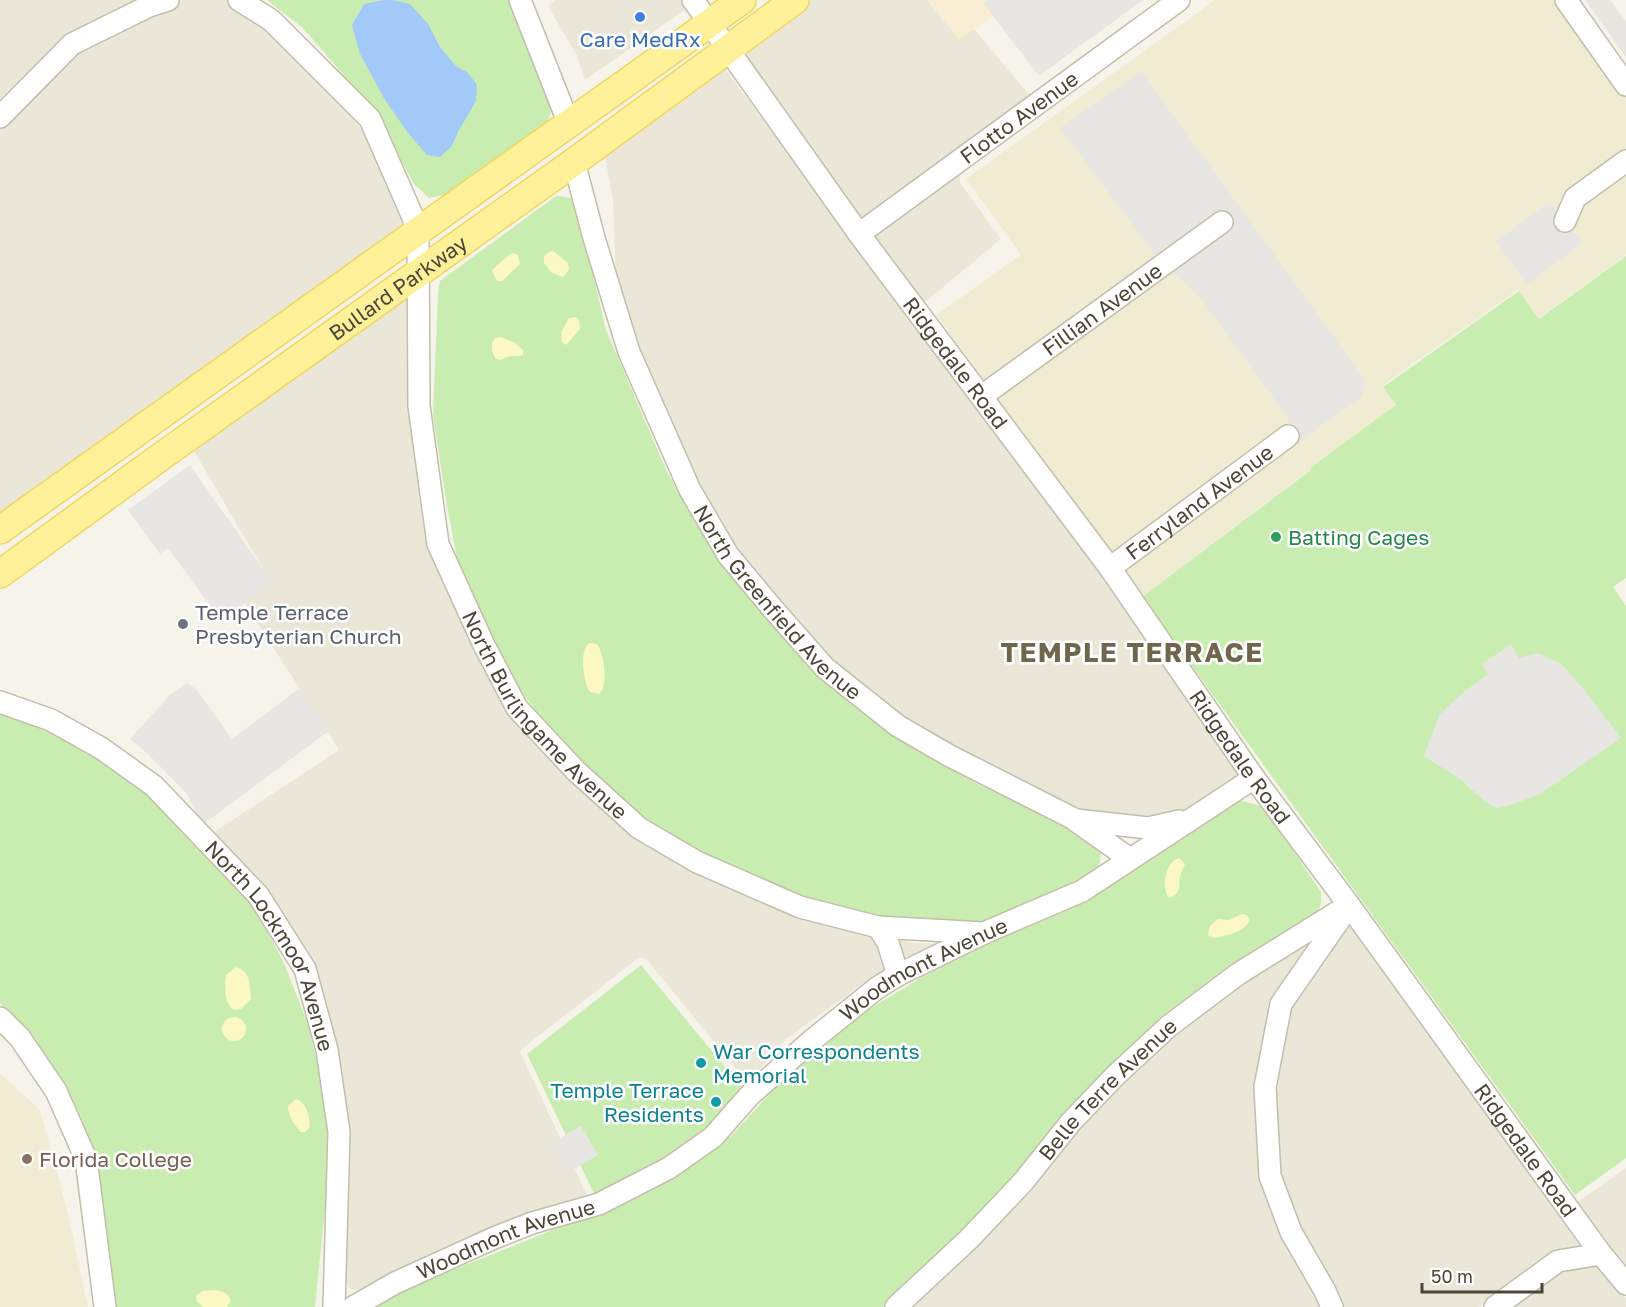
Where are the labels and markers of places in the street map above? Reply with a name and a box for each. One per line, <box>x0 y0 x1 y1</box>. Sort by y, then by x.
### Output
marker: Care MedRx <box>633 10 647 24</box>
place label: Care MedRx <box>580 26 701 52</box>
place label: Batting Cages <box>1288 524 1429 550</box>
marker: Batting Cages <box>1269 530 1283 544</box>
place label: Temple Terrace Presbyterian Church <box>195 599 402 649</box>
marker: Temple Terrace Presbyterian Church <box>176 617 190 631</box>
place label: War Correspondents Memorial <box>713 1038 920 1088</box>
marker: War Correspondents Memorial <box>694 1056 708 1070</box>
place label: Temple Terrace Residents <box>550 1077 704 1127</box>
marker: Temple Terrace Residents <box>709 1095 723 1109</box>
place label: Florida College <box>39 1146 192 1172</box>
marker: Florida College <box>20 1152 34 1166</box>

